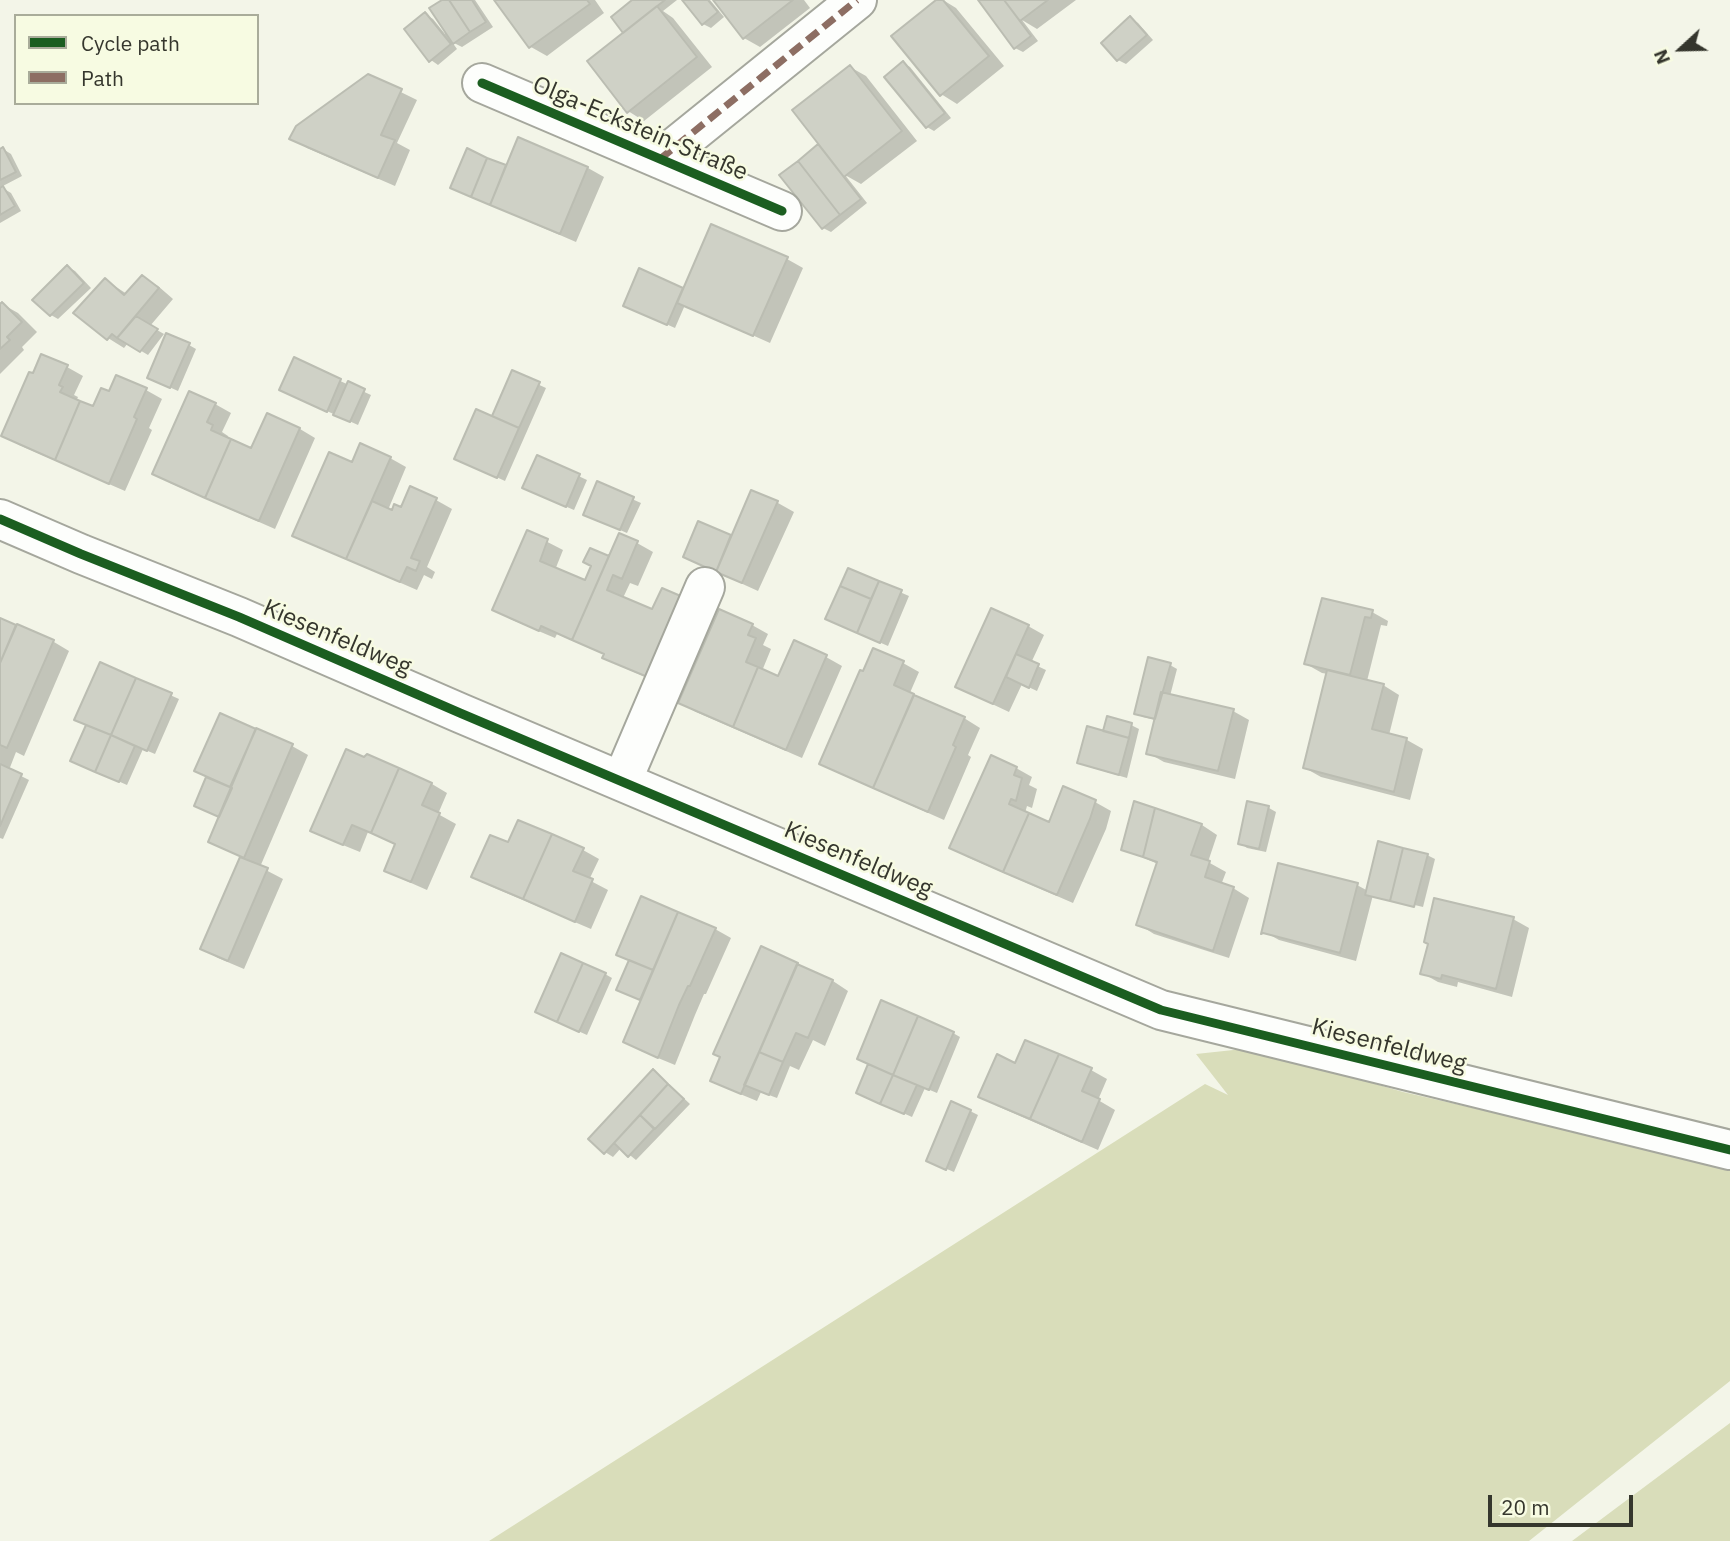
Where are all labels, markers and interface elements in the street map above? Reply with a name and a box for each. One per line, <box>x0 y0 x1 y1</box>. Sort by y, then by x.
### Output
legend <box>14 14 259 105</box>
north arrow <box>1646 14 1716 84</box>
text: Cycle path <box>81 29 180 57</box>
text: N <box>1648 46 1675 68</box>
text: Path <box>81 64 124 92</box>
street label: Olga-Eckstein-Straße <box>528 71 752 187</box>
street label: Kiesenfeldweg <box>258 594 416 682</box>
street label: Kiesenfeldweg <box>779 816 937 904</box>
street label: Kiesenfeldweg <box>1309 1013 1469 1079</box>
scale bar <box>1492 1482 1637 1526</box>
text: 20 m <box>1501 1493 1550 1521</box>

